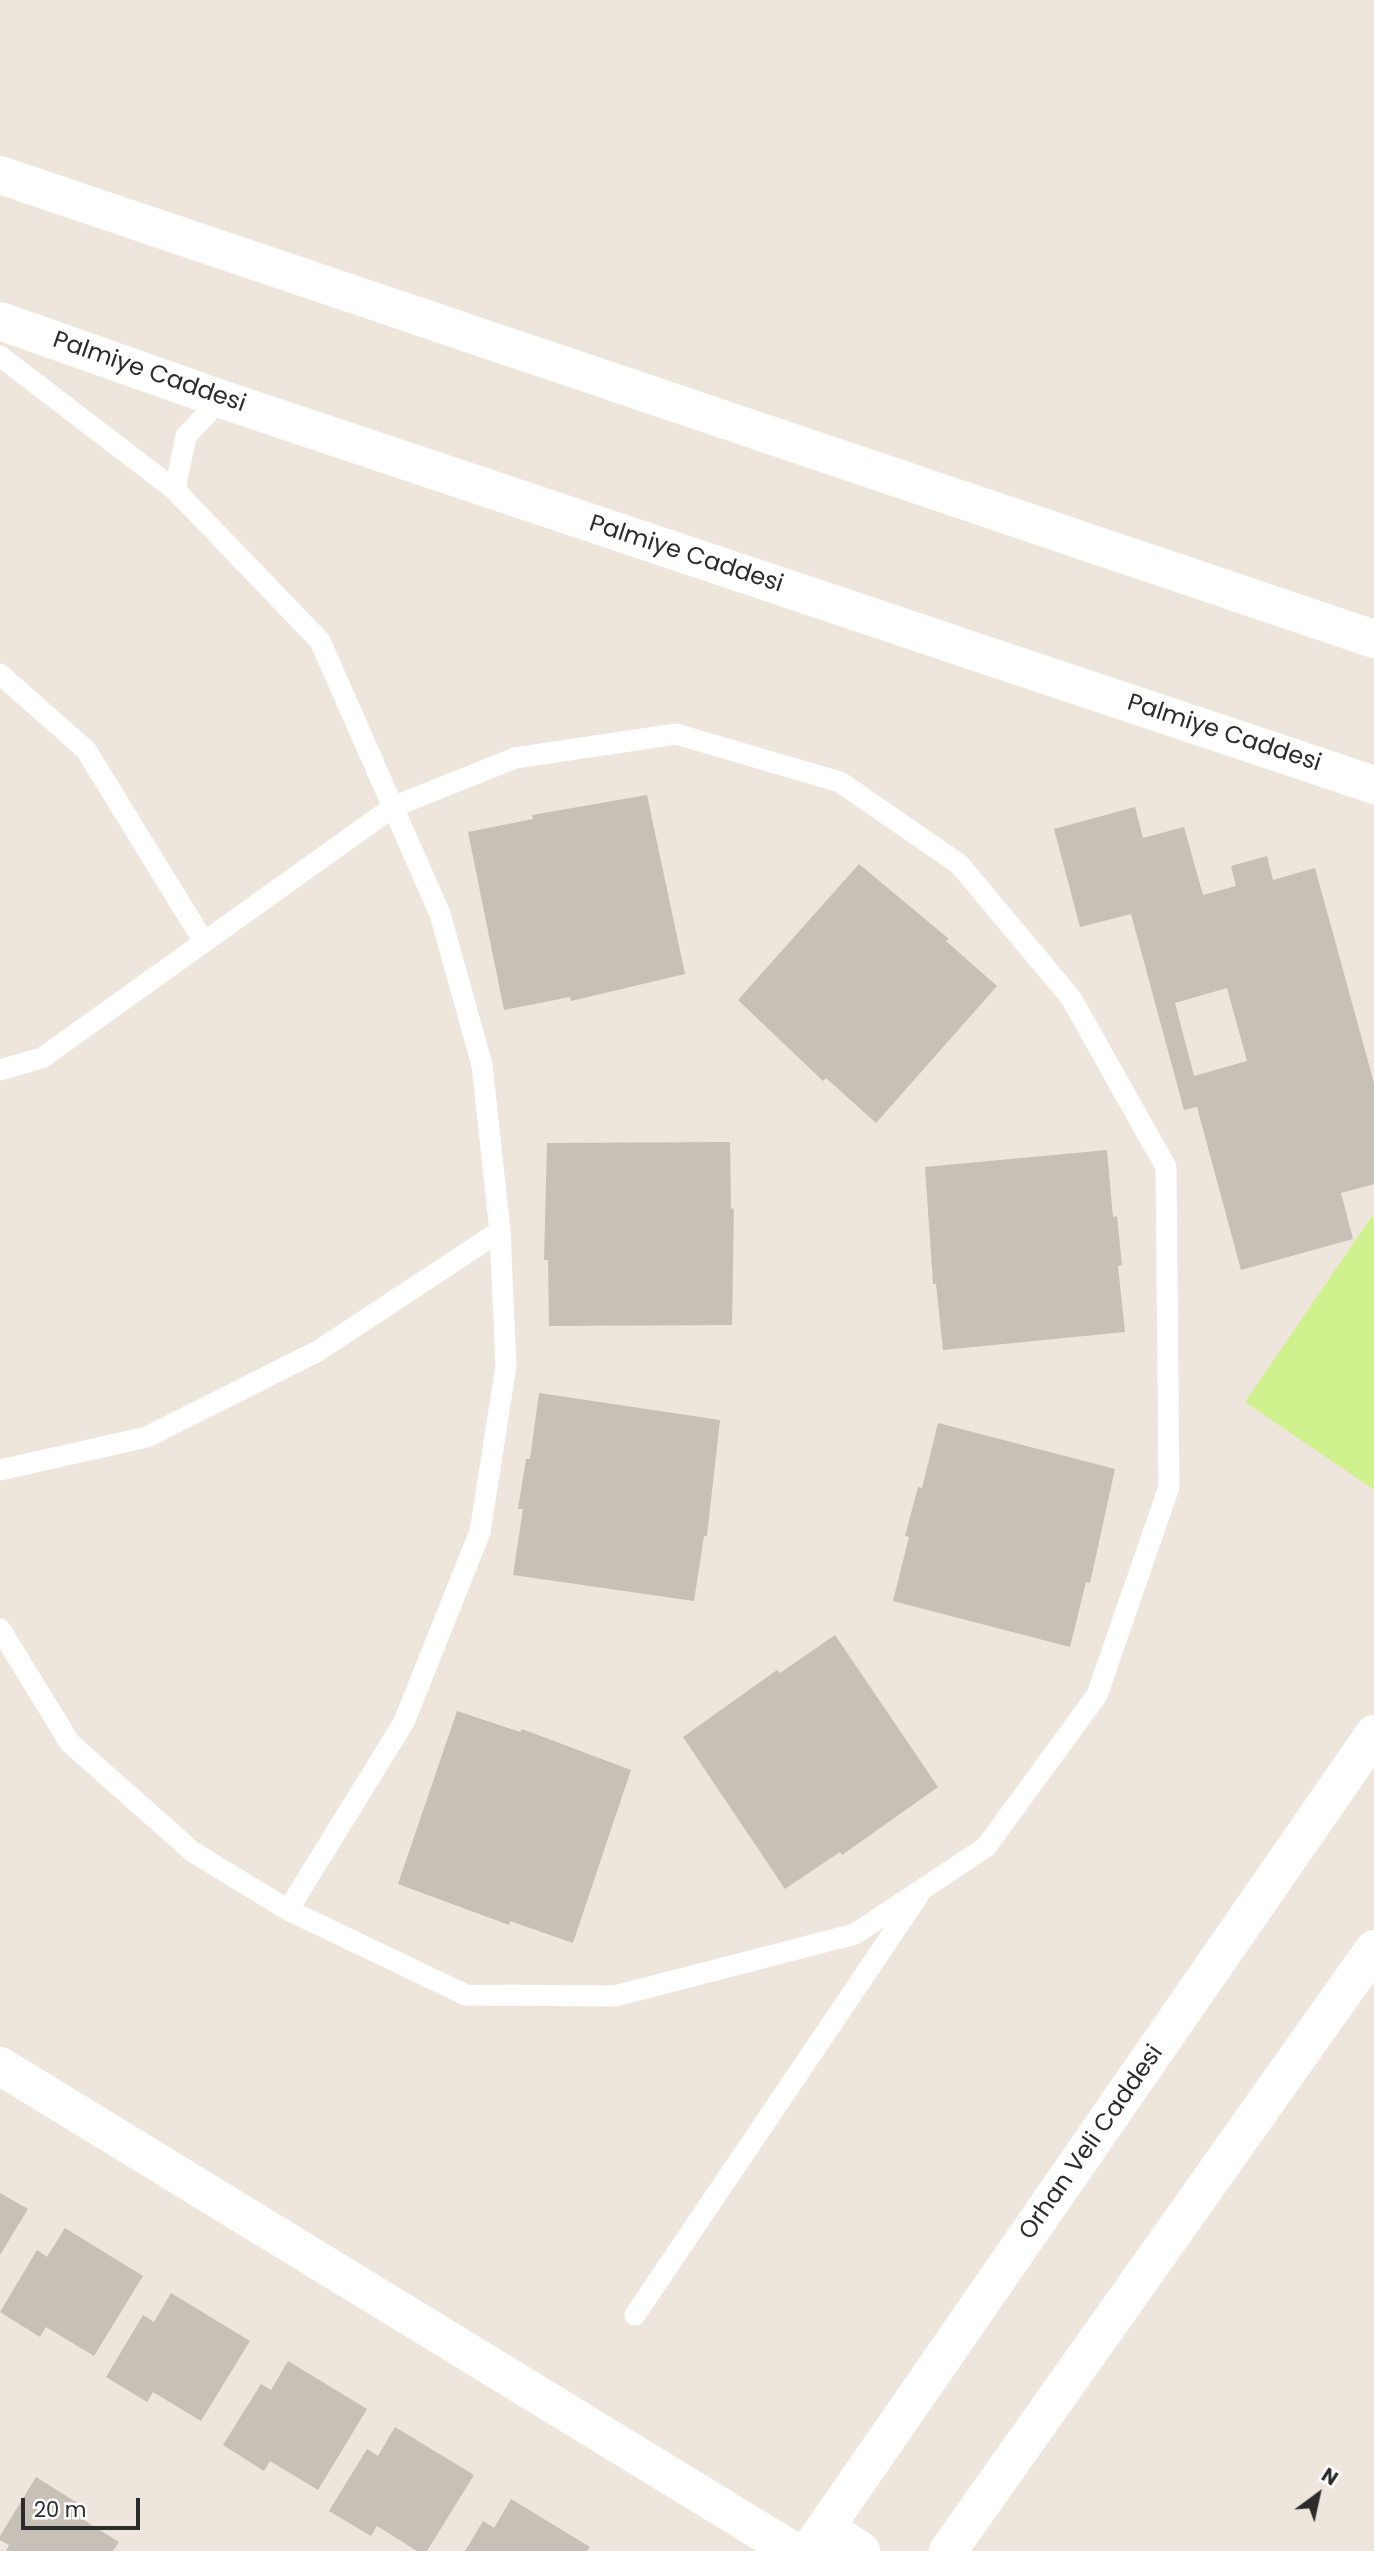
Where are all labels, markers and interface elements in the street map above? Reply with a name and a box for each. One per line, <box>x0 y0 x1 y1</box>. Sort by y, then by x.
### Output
street label: Palmiye Caddesi <box>49 327 249 419</box>
street label: Palmiye Caddesi <box>586 510 786 600</box>
street label: Palmiye Caddesi <box>1124 689 1324 779</box>
street label: Orhan Veli Caddesi <box>1014 2040 1170 2246</box>
north arrow <box>1283 2460 1353 2530</box>
text: N <box>1316 2462 1343 2492</box>
scale bar <box>24 2484 144 2528</box>
text: 20 m <box>34 2495 87 2524</box>

